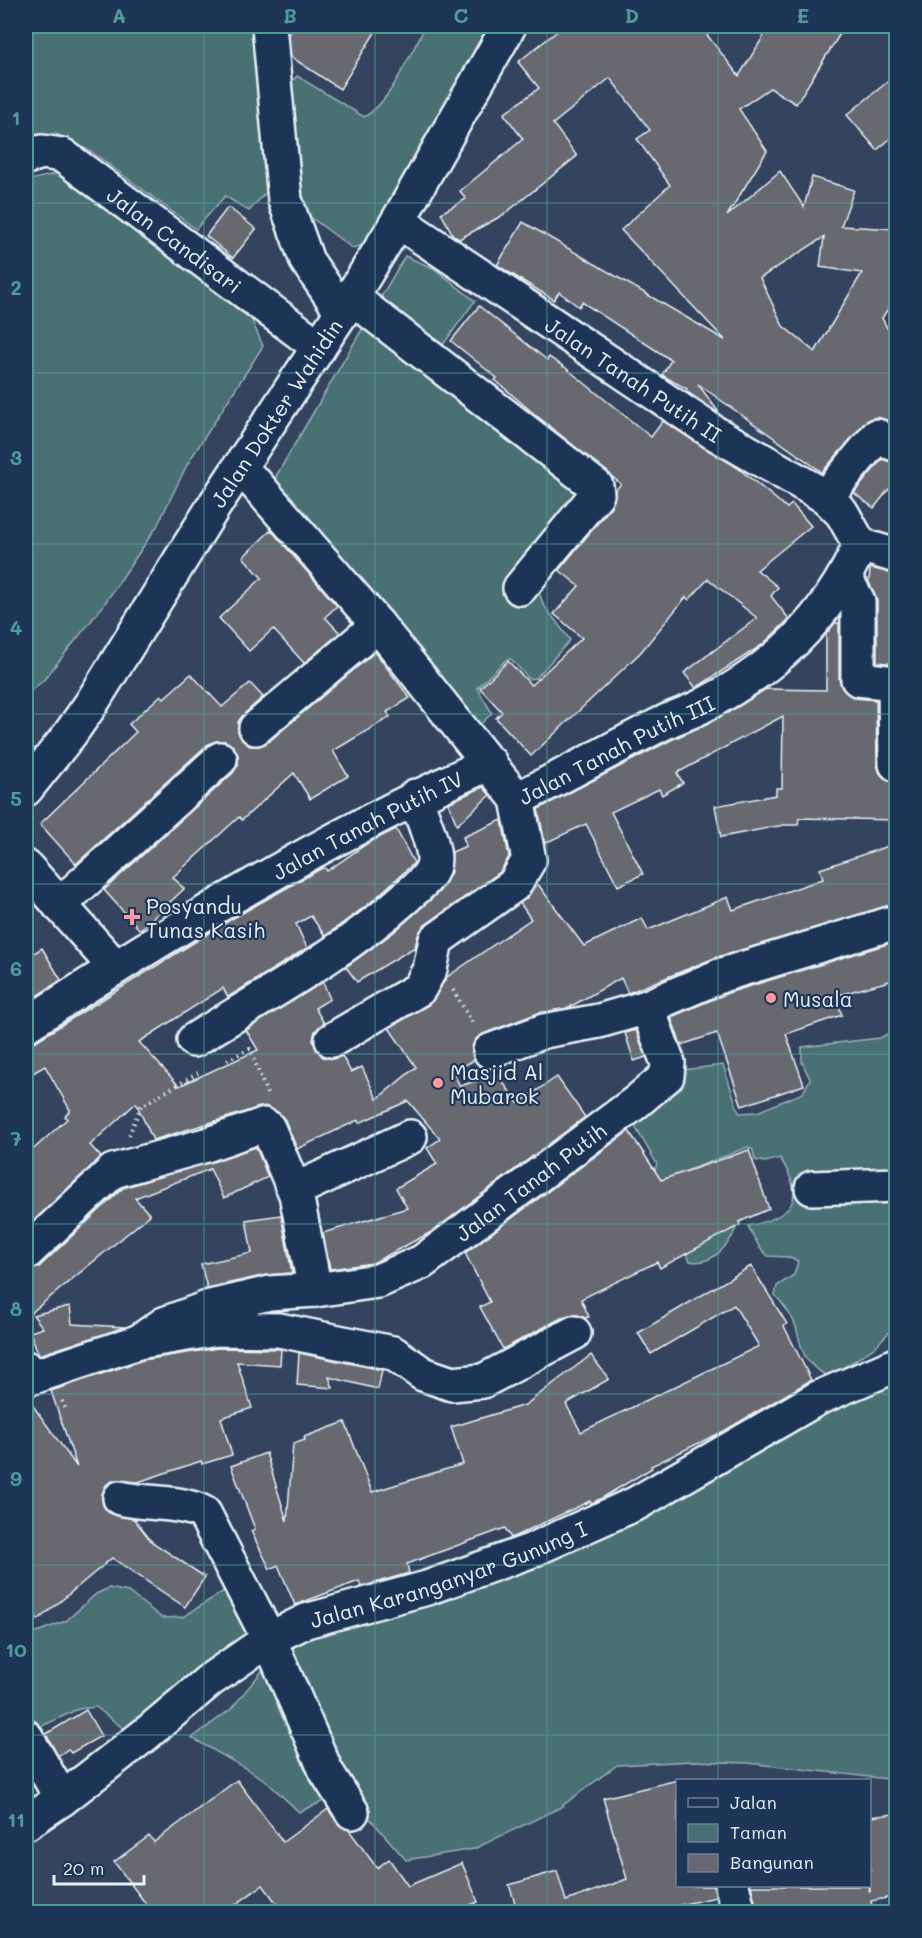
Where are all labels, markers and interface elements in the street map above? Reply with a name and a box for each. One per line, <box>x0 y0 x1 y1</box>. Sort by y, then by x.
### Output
text: A <box>112 2 126 28</box>
text: B <box>283 2 297 28</box>
text: C <box>454 2 469 28</box>
text: D <box>625 2 639 28</box>
text: E <box>797 2 809 28</box>
text: 1 <box>12 104 20 130</box>
street label: Jalan Candisari <box>102 180 248 298</box>
text: 2 <box>10 274 22 300</box>
street label: Jalan Tanah Putih II <box>541 310 727 448</box>
street label: Jalan Dokter Wahidin <box>204 313 348 512</box>
text: 3 <box>10 444 22 470</box>
text: 4 <box>10 614 23 640</box>
street label: Jalan Tanah Putih III <box>514 689 719 810</box>
street label: Jalan Tanah Putih IV <box>267 764 467 885</box>
text: 5 <box>10 785 22 811</box>
place label: Posyandu Tunas Kasih <box>146 892 265 943</box>
marker: Posyandu Tunas Kasih <box>123 908 141 926</box>
text: 6 <box>10 955 22 981</box>
place label: Musala <box>783 985 853 1012</box>
marker: Musala <box>764 991 778 1005</box>
place label: Masjid Al Mubarok <box>450 1058 543 1109</box>
marker: Masjid Al Mubarok <box>431 1076 445 1090</box>
street label: Jalan Tanah Putih <box>449 1116 611 1246</box>
text: 7 <box>10 1125 22 1151</box>
text: 8 <box>10 1295 22 1321</box>
text: 9 <box>10 1465 22 1491</box>
street label: Jalan Karanganyar Gunung I <box>307 1514 591 1633</box>
text: 10 <box>5 1636 27 1662</box>
legend <box>676 1779 871 1887</box>
text: Jalan <box>730 1790 777 1814</box>
text: 11 <box>7 1806 25 1832</box>
text: Taman <box>730 1820 787 1844</box>
scale bar <box>54 1848 144 1886</box>
text: Bangunan <box>730 1850 814 1874</box>
text: 20 m <box>63 1856 104 1880</box>

